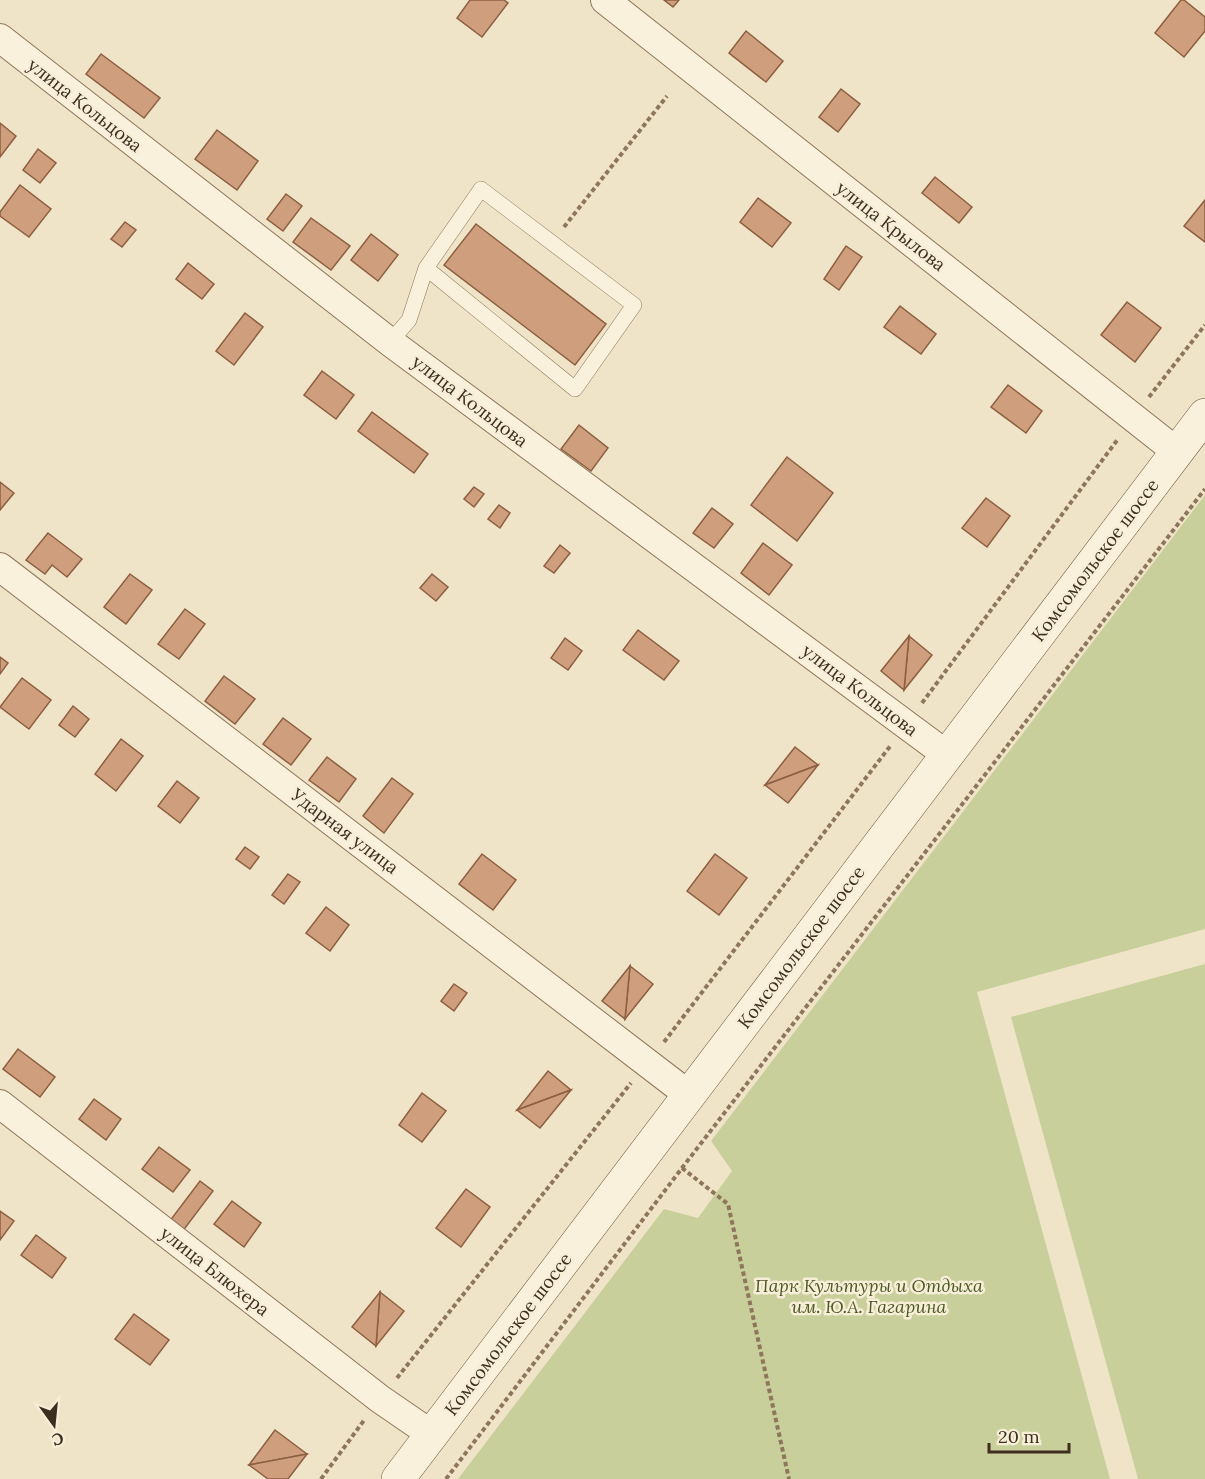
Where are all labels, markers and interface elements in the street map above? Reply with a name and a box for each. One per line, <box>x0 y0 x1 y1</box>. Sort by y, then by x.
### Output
street label: улица Кольцова <box>23 53 147 157</box>
street label: улица Крылова <box>832 176 950 276</box>
street label: улица Кольцова <box>408 350 532 452</box>
street label: Комсомольское шоссе <box>1026 474 1164 646</box>
street label: улица Кольцова <box>798 639 922 741</box>
street label: Ударная улица <box>286 783 403 879</box>
street label: Комсомольское шоссе <box>732 861 870 1033</box>
street label: улица Блюхера <box>156 1221 274 1321</box>
street label: Комсомольское шоссе <box>439 1248 577 1420</box>
park label: Парк Культуры и Отдыха им. Ю.А. Гагарина <box>755 1274 983 1318</box>
north arrow <box>24 1395 84 1455</box>
scale bar <box>989 1416 1068 1454</box>
text: 20 m <box>998 1425 1040 1448</box>
text: С <box>50 1428 66 1451</box>

